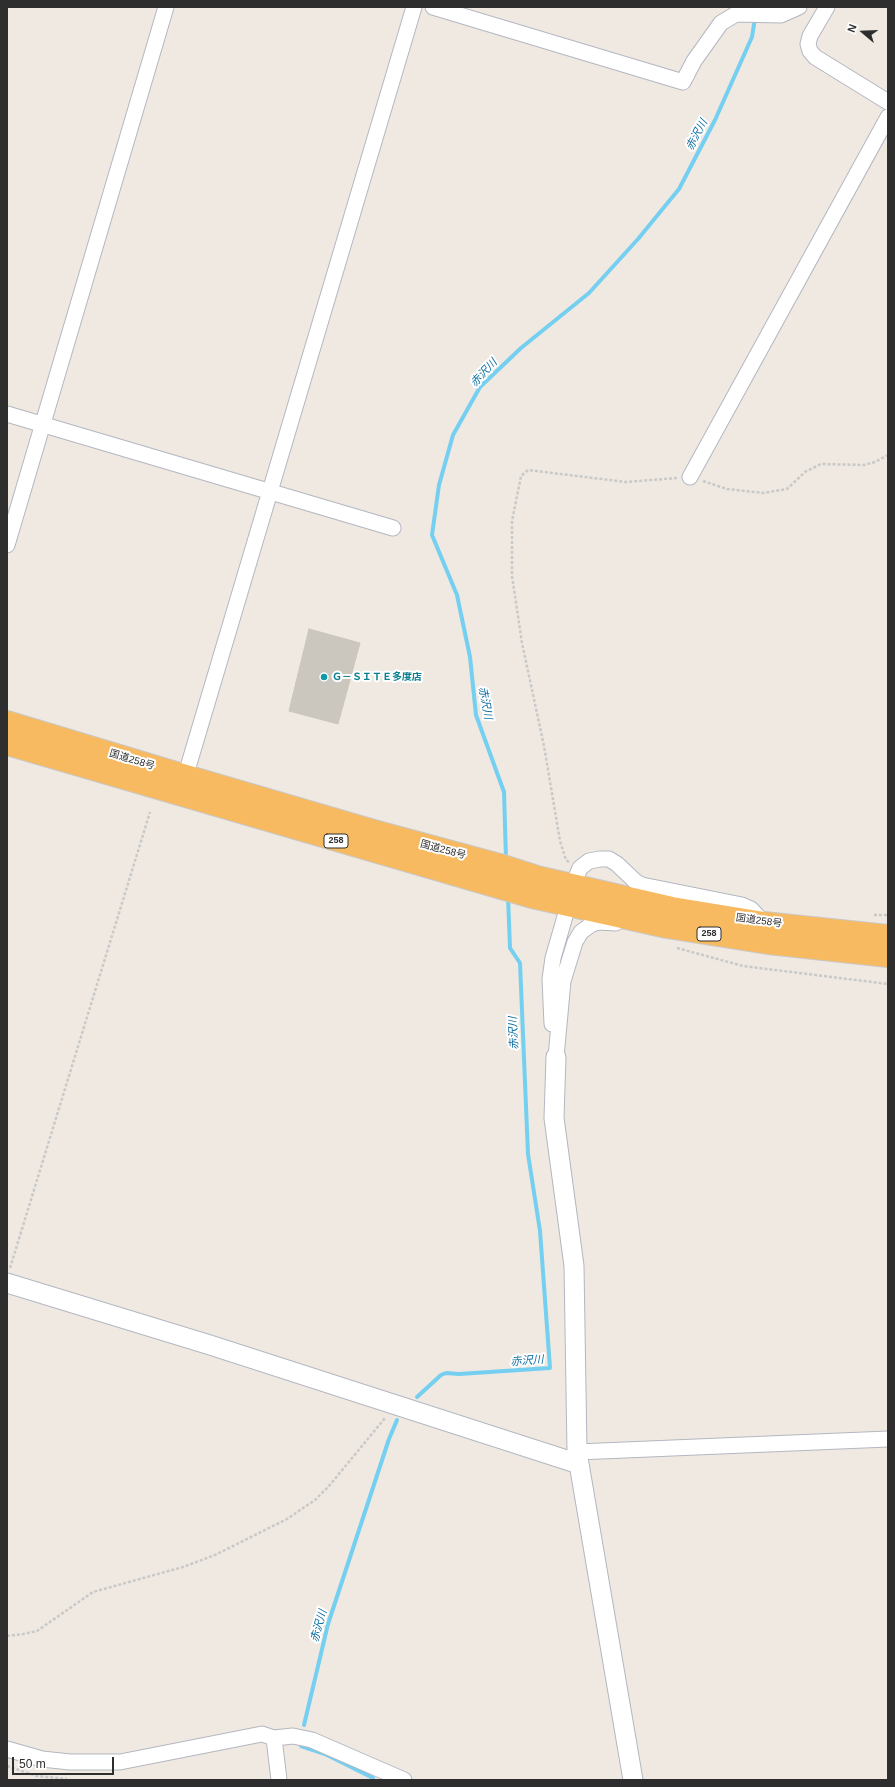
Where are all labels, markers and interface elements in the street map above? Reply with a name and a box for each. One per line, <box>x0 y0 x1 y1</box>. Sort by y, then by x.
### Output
north arrow <box>843 12 883 52</box>
text: N <box>845 22 859 34</box>
water label: 赤沢川 <box>683 117 711 153</box>
water label: 赤沢川 <box>468 356 500 390</box>
place label: Ｇ－ＳＩＴＥ多度店 <box>332 671 422 683</box>
marker: Ｇ－ＳＩＴＥ多度店 <box>319 672 329 682</box>
water label: 赤沢川 <box>476 686 494 720</box>
street label: 国道258号 <box>108 747 156 773</box>
road number: 258 <box>324 834 348 848</box>
street label: 国道258号 <box>419 838 467 862</box>
street label: 国道258号 <box>735 912 783 930</box>
road number: 258 <box>697 927 721 941</box>
water label: 赤沢川 <box>507 1016 521 1050</box>
water label: 赤沢川 <box>510 1353 544 1369</box>
water label: 赤沢川 <box>308 1608 330 1644</box>
scale bar <box>14 1749 116 1775</box>
text: 50 m <box>19 1757 46 1771</box>

